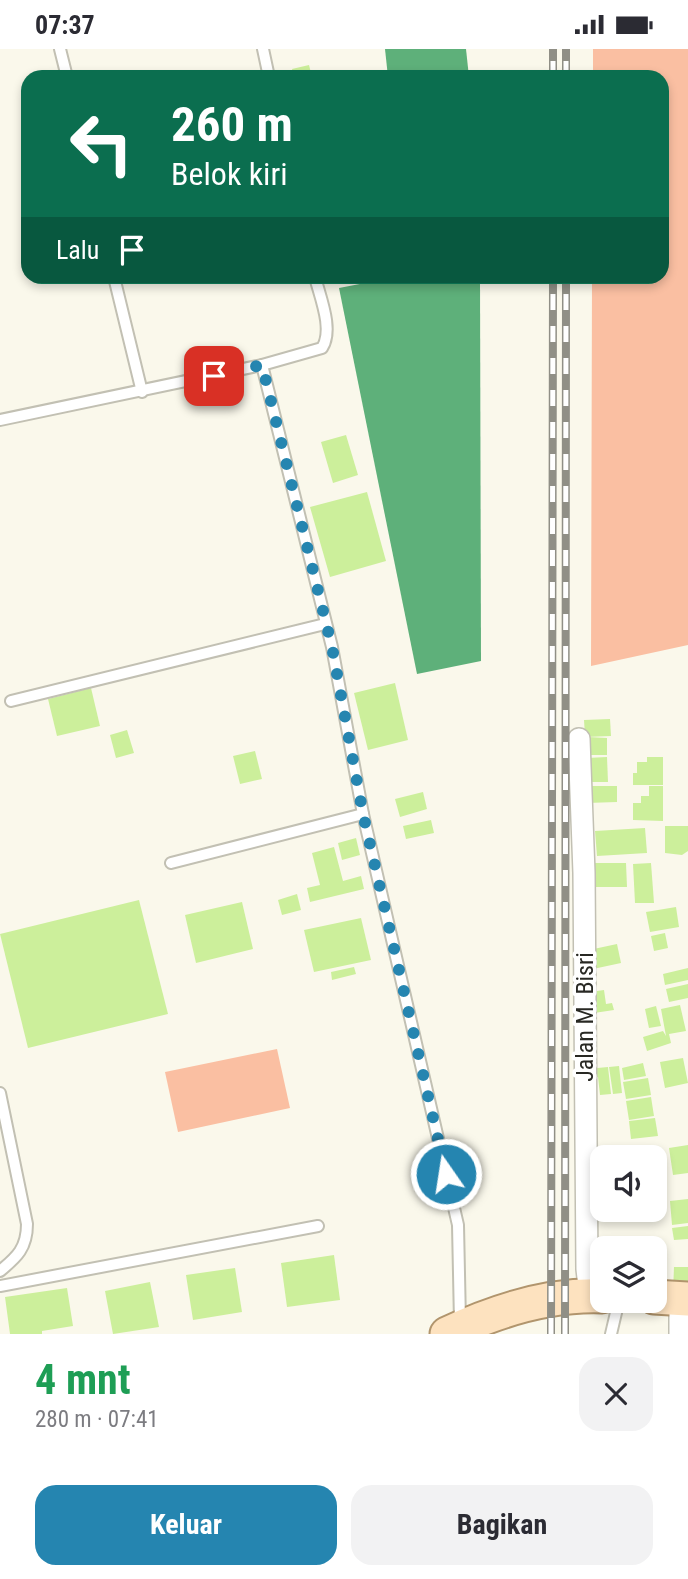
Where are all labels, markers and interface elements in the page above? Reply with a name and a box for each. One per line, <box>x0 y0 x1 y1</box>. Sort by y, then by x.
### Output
text: 07:37 <box>35 10 95 40</box>
text: 260 m <box>171 96 293 153</box>
icon: left <box>56 98 147 189</box>
text: Belok kiri <box>171 155 288 193</box>
icon: arrive <box>113 231 151 269</box>
text: Lalu <box>56 235 99 265</box>
pin <box>184 346 244 406</box>
icon: arrive <box>195 357 233 395</box>
street label: Jalan M. Bisri <box>571 952 599 1082</box>
position arrow <box>409 1137 483 1211</box>
map controls <box>590 1145 667 1313</box>
button: sound <box>590 1145 667 1222</box>
button: layers <box>590 1236 667 1313</box>
text: 4 mnt <box>35 1355 131 1404</box>
button: close <box>579 1357 653 1431</box>
text: 280 m · 07:41 <box>35 1406 159 1433</box>
button: Keluar <box>35 1485 337 1565</box>
button: Bagikan <box>351 1485 653 1565</box>

